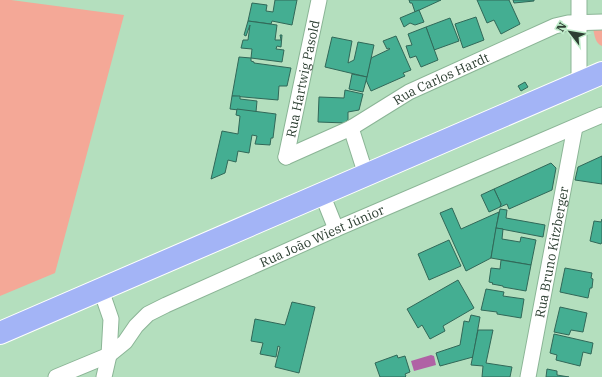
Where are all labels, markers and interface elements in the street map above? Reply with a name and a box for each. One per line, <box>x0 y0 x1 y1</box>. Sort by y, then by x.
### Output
north arrow <box>550 12 590 52</box>
street label: Rua Hartwig Pasold <box>282 18 324 139</box>
text: N <box>553 19 570 34</box>
street label: Rua Carlos Hardt <box>390 49 492 109</box>
street label: Rua Bruno Kitzberger <box>531 185 573 319</box>
street label: Rua João Wiest Júnior <box>257 201 387 271</box>

